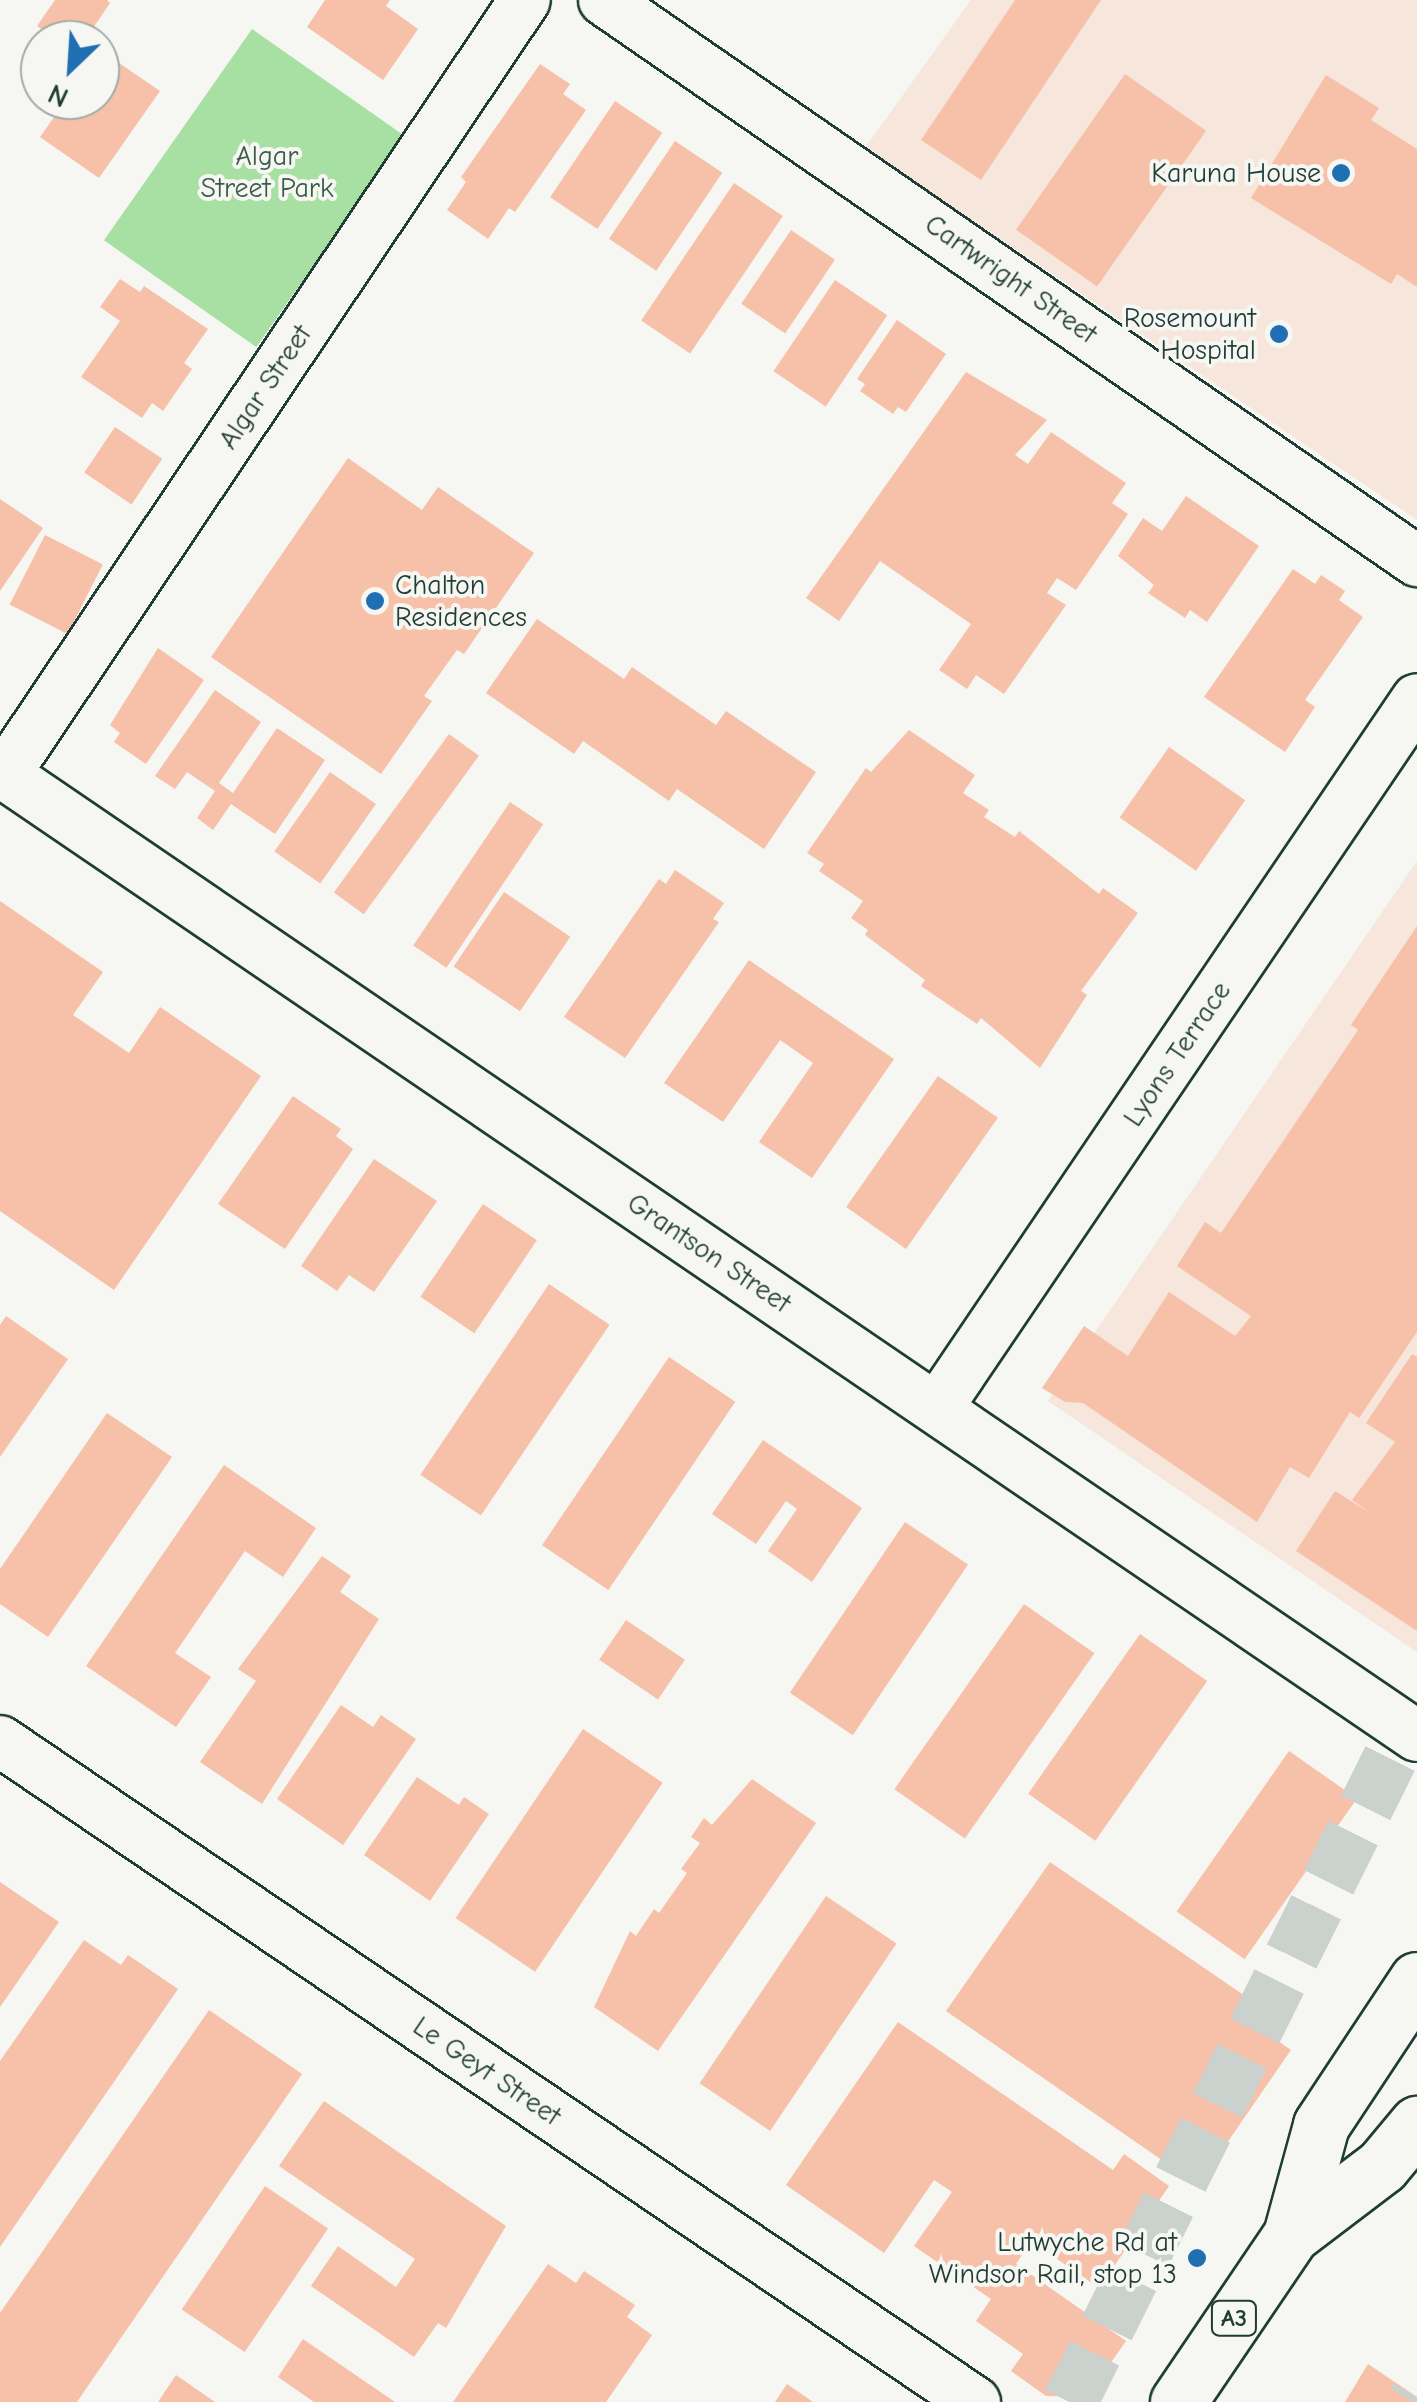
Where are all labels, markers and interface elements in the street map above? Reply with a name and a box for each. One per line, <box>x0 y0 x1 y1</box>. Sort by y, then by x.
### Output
north arrow <box>20 20 120 120</box>
text: N <box>43 77 73 114</box>
park label: Algar Street Park <box>200 139 334 205</box>
place label: Karuna House <box>1151 156 1321 190</box>
marker: Karuna House <box>1330 162 1352 184</box>
street label: Cartwright Street <box>919 207 1103 351</box>
place label: Rosemount Hospital <box>1124 301 1256 367</box>
street label: Algar Street <box>211 319 319 455</box>
marker: Rosemount Hospital <box>1266 321 1292 347</box>
place label: Chalton Residences <box>395 568 527 634</box>
marker: Chalton Residences <box>364 590 386 612</box>
street label: Lyons Terrace <box>1116 975 1238 1133</box>
street label: Grantson Street <box>621 1186 797 1320</box>
street label: Le Geyt Street <box>407 2009 567 2133</box>
place label: Lutwyche Rd at Windsor Rail, stop 13 <box>929 2225 1177 2291</box>
marker: Lutwyche Rd at Windsor Rail, stop 13 <box>1186 2247 1208 2269</box>
road number: A3 <box>1209 2298 1259 2338</box>

